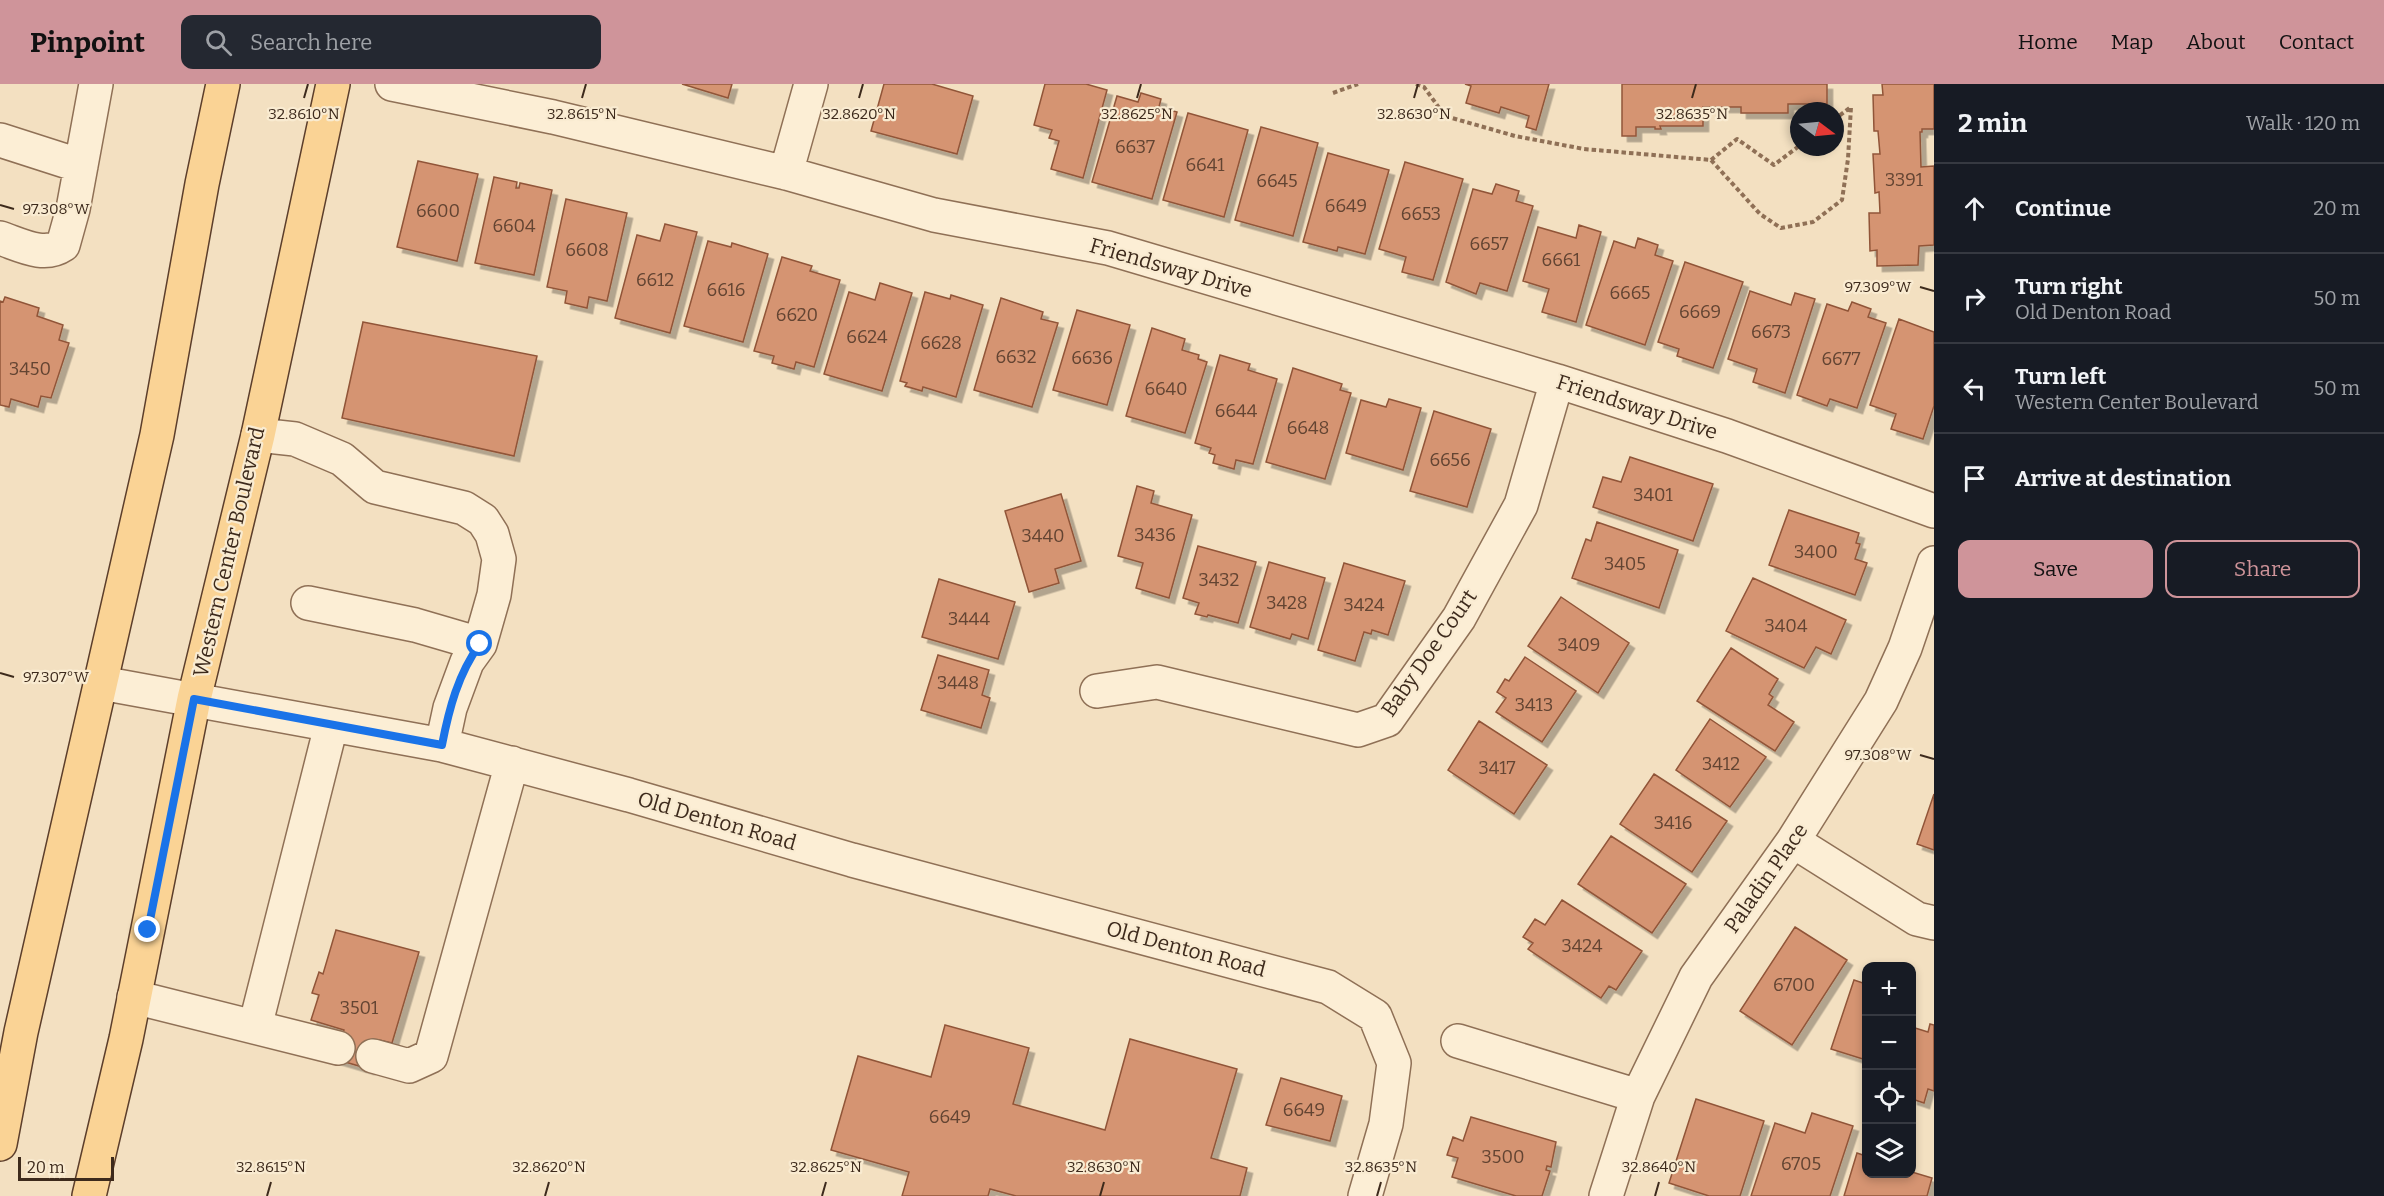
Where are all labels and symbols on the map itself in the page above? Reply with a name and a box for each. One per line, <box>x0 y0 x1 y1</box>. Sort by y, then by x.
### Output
north arrow <box>1790 102 1844 156</box>
text: 32.8610°N <box>268 105 340 123</box>
text: 32.8615°N <box>547 105 617 123</box>
text: 32.8620°N <box>822 105 896 123</box>
text: 32.8625°N <box>1101 105 1173 123</box>
text: 32.8630°N <box>1377 105 1451 123</box>
text: 32.8635°N <box>1656 105 1728 123</box>
house number: 6637 <box>1115 136 1155 158</box>
house number: 6641 <box>1185 154 1225 176</box>
house number: 3391 <box>1885 169 1924 191</box>
house number: 6645 <box>1256 170 1298 192</box>
house number: 6649 <box>1325 195 1367 217</box>
text: 97.308°W <box>22 200 90 218</box>
house number: 6600 <box>416 200 460 222</box>
house number: 6653 <box>1401 203 1441 225</box>
house number: 6604 <box>492 215 536 237</box>
street label: Friendsway Drive <box>1087 232 1255 304</box>
house number: 6657 <box>1469 233 1509 255</box>
house number: 6608 <box>565 239 609 261</box>
house number: 6661 <box>1542 249 1581 271</box>
house number: 6612 <box>636 269 674 291</box>
text: 97.309°W <box>1845 278 1912 296</box>
house number: 6616 <box>707 279 745 301</box>
house number: 6665 <box>1610 282 1650 304</box>
house number: 6669 <box>1679 301 1721 323</box>
house number: 6620 <box>776 304 818 326</box>
house number: 6673 <box>1751 321 1791 343</box>
house number: 6624 <box>846 326 888 348</box>
house number: 6628 <box>920 332 962 354</box>
house number: 6632 <box>996 346 1036 368</box>
house number: 6636 <box>1071 347 1113 369</box>
house number: 6677 <box>1822 348 1861 370</box>
house number: 3450 <box>9 358 51 380</box>
street label: Friendsway Drive <box>1553 369 1721 445</box>
house number: 6640 <box>1144 378 1188 400</box>
house number: 6644 <box>1215 400 1258 422</box>
house number: 6648 <box>1287 417 1329 439</box>
street label: Western Center Boulevard <box>188 424 270 680</box>
house number: 6656 <box>1430 449 1470 471</box>
house number: 3401 <box>1633 484 1673 506</box>
house number: 3436 <box>1134 524 1176 546</box>
house number: 3440 <box>1022 525 1064 547</box>
house number: 3400 <box>1794 541 1838 563</box>
house number: 3405 <box>1604 553 1646 575</box>
house number: 3432 <box>1199 569 1239 591</box>
street label: Baby Doe Court <box>1376 584 1483 722</box>
house number: 3428 <box>1266 592 1308 614</box>
house number: 3424 <box>1343 594 1385 616</box>
house number: 3444 <box>948 608 990 630</box>
house number: 3404 <box>1765 615 1808 637</box>
route start <box>466 630 492 656</box>
house number: 3409 <box>1558 634 1600 656</box>
text: 97.307°W <box>23 668 90 686</box>
house number: 3448 <box>937 672 979 694</box>
house number: 3413 <box>1515 694 1553 716</box>
text: 97.308°W <box>1844 746 1912 764</box>
house number: 3412 <box>1702 753 1740 775</box>
house number: 3417 <box>1479 757 1515 779</box>
street label: Old Denton Road <box>634 786 800 856</box>
house number: 3416 <box>1654 812 1692 834</box>
street label: Paladin Place <box>1719 818 1813 938</box>
street label: Old Denton Road <box>1103 915 1269 983</box>
route end <box>134 916 160 942</box>
house number: 3424 <box>1561 935 1603 957</box>
house number: 6700 <box>1773 974 1815 996</box>
house number: 3501 <box>340 997 379 1019</box>
house number: 6649 <box>1283 1099 1325 1121</box>
house number: 6649 <box>929 1106 971 1128</box>
house number: 3500 <box>1482 1146 1524 1168</box>
house number: 6705 <box>1781 1153 1821 1175</box>
scale bar <box>18 1154 114 1182</box>
text: 32.8615°N <box>236 1158 306 1176</box>
text: 32.8620°N <box>512 1158 586 1176</box>
text: 32.8625°N <box>790 1158 862 1176</box>
text: 32.8630°N <box>1067 1158 1141 1176</box>
text: 32.8635°N <box>1345 1158 1417 1176</box>
text: 32.8640°N <box>1622 1158 1696 1176</box>

